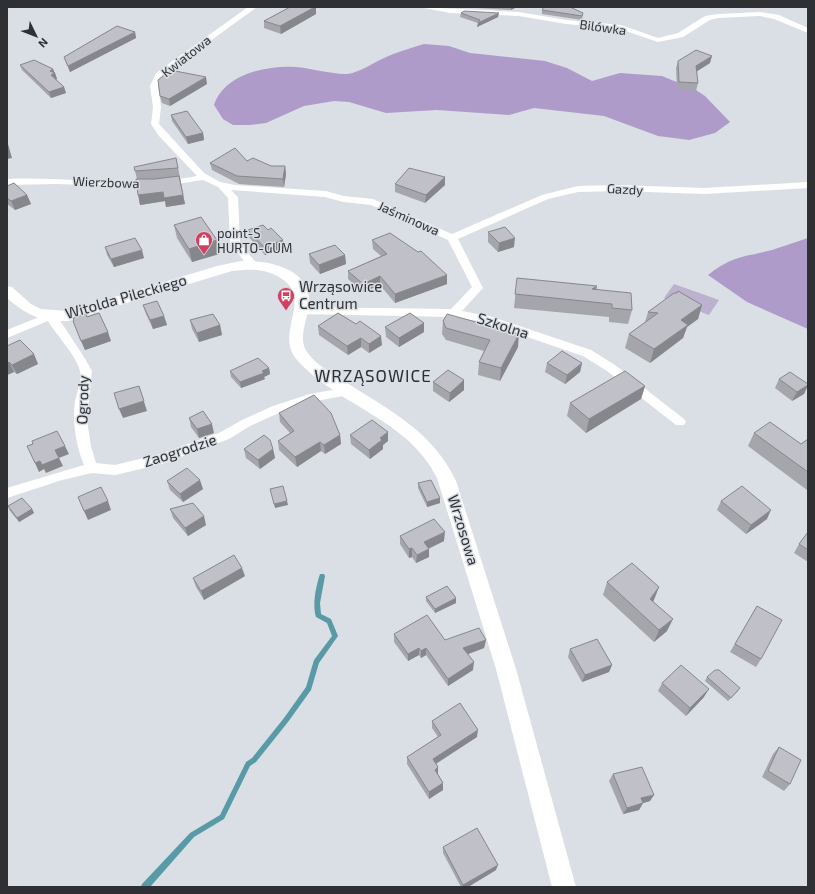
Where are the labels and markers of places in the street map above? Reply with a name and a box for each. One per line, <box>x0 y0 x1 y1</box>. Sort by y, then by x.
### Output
place label: point-S HURTO-GUM <box>217 225 292 256</box>
shop icon: point-S HURTO-GUM <box>194 230 214 255</box>
place label: Wrząsowice Centrum <box>299 277 382 312</box>
bus stop icon: Wrząsowice Centrum <box>276 286 296 311</box>

